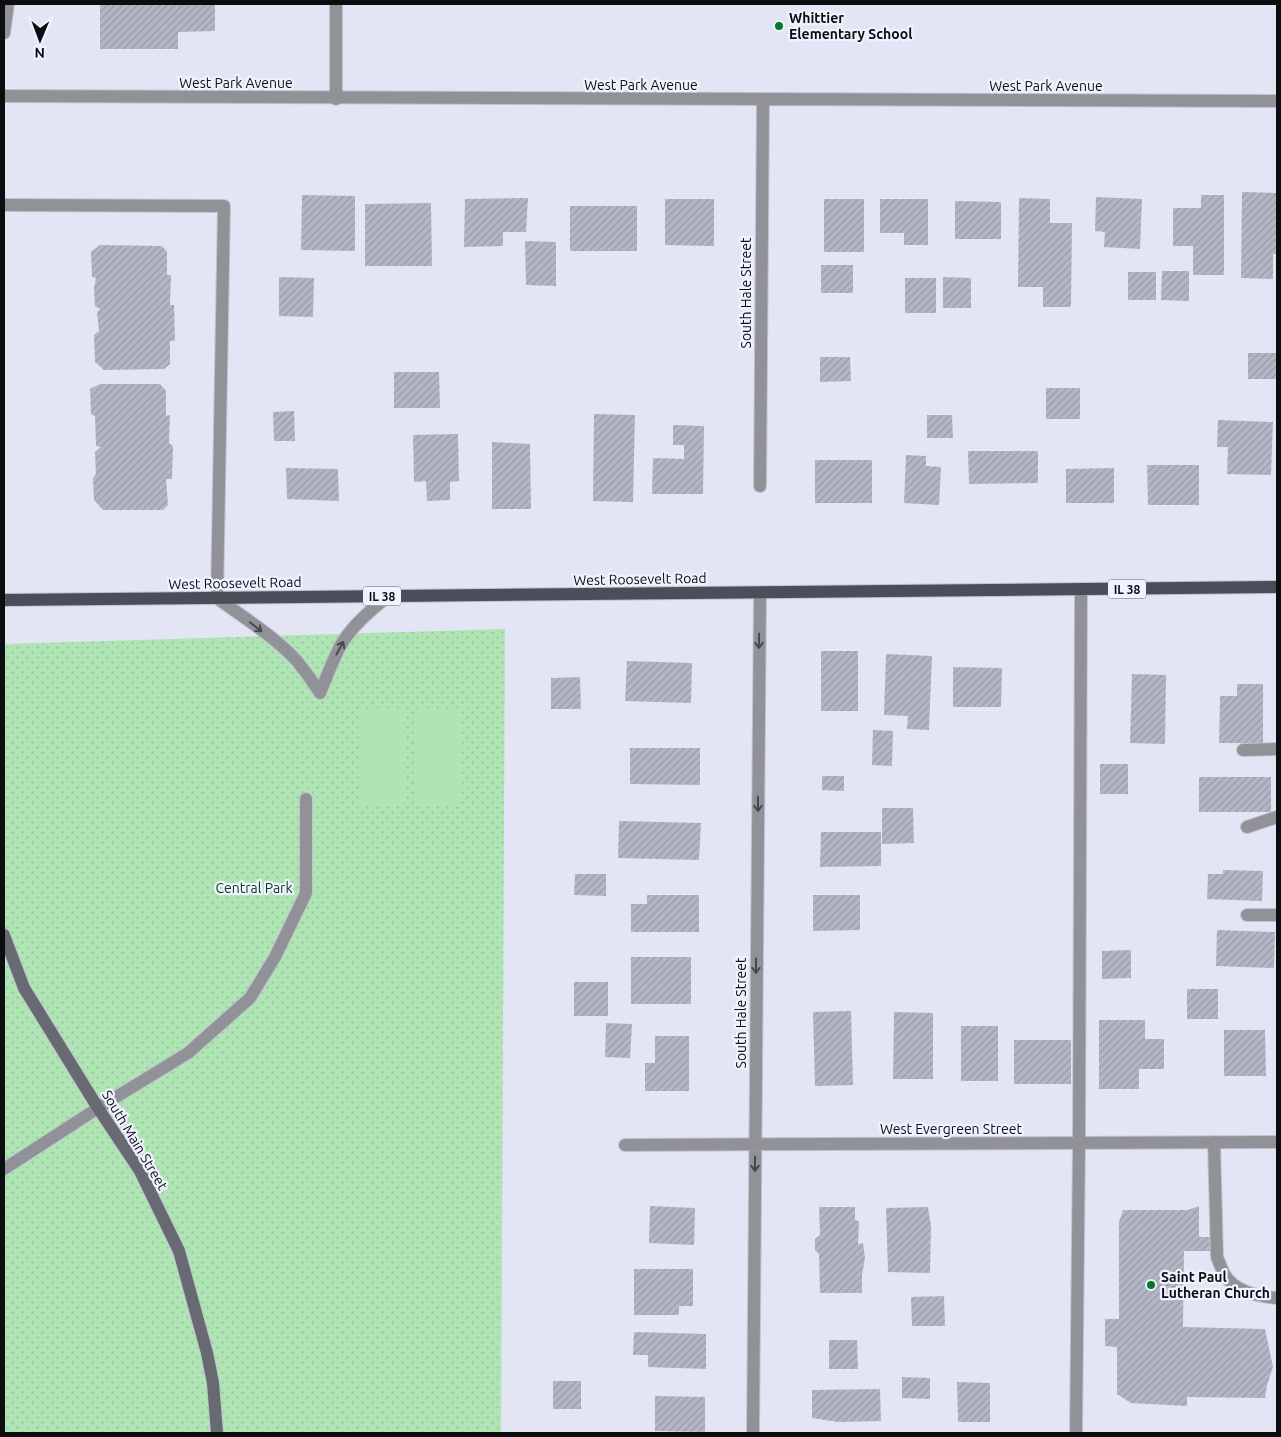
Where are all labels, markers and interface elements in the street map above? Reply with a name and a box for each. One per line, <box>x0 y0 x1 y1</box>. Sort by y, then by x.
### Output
place label: Whittier Elementary School <box>789 10 912 42</box>
north arrow <box>15 15 65 65</box>
marker: Whittier Elementary School <box>773 20 785 32</box>
text: N <box>34 45 45 61</box>
street label: West Park Avenue <box>179 75 293 91</box>
street label: West Park Avenue <box>584 77 698 93</box>
street label: West Park Avenue <box>989 78 1103 94</box>
street label: South Hale Street <box>738 237 754 348</box>
street label: West Roosevelt Road <box>573 570 707 588</box>
street label: West Roosevelt Road <box>168 574 302 592</box>
road number: IL 38 <box>1108 580 1146 598</box>
road number: IL 38 <box>363 586 401 606</box>
one-way arrow <box>249 621 262 632</box>
one-way arrow <box>754 633 764 649</box>
one-way arrow <box>335 641 345 656</box>
one-way arrow <box>753 796 763 812</box>
park label: Central Park <box>216 880 292 896</box>
street label: South Hale Street <box>733 957 749 1068</box>
one-way arrow <box>752 958 761 974</box>
street label: South Main Street <box>99 1087 171 1193</box>
street label: West Evergreen Street <box>880 1121 1022 1137</box>
one-way arrow <box>750 1156 760 1172</box>
place label: Saint Paul Lutheran Church <box>1161 1269 1270 1301</box>
marker: Saint Paul Lutheran Church <box>1145 1279 1157 1291</box>

